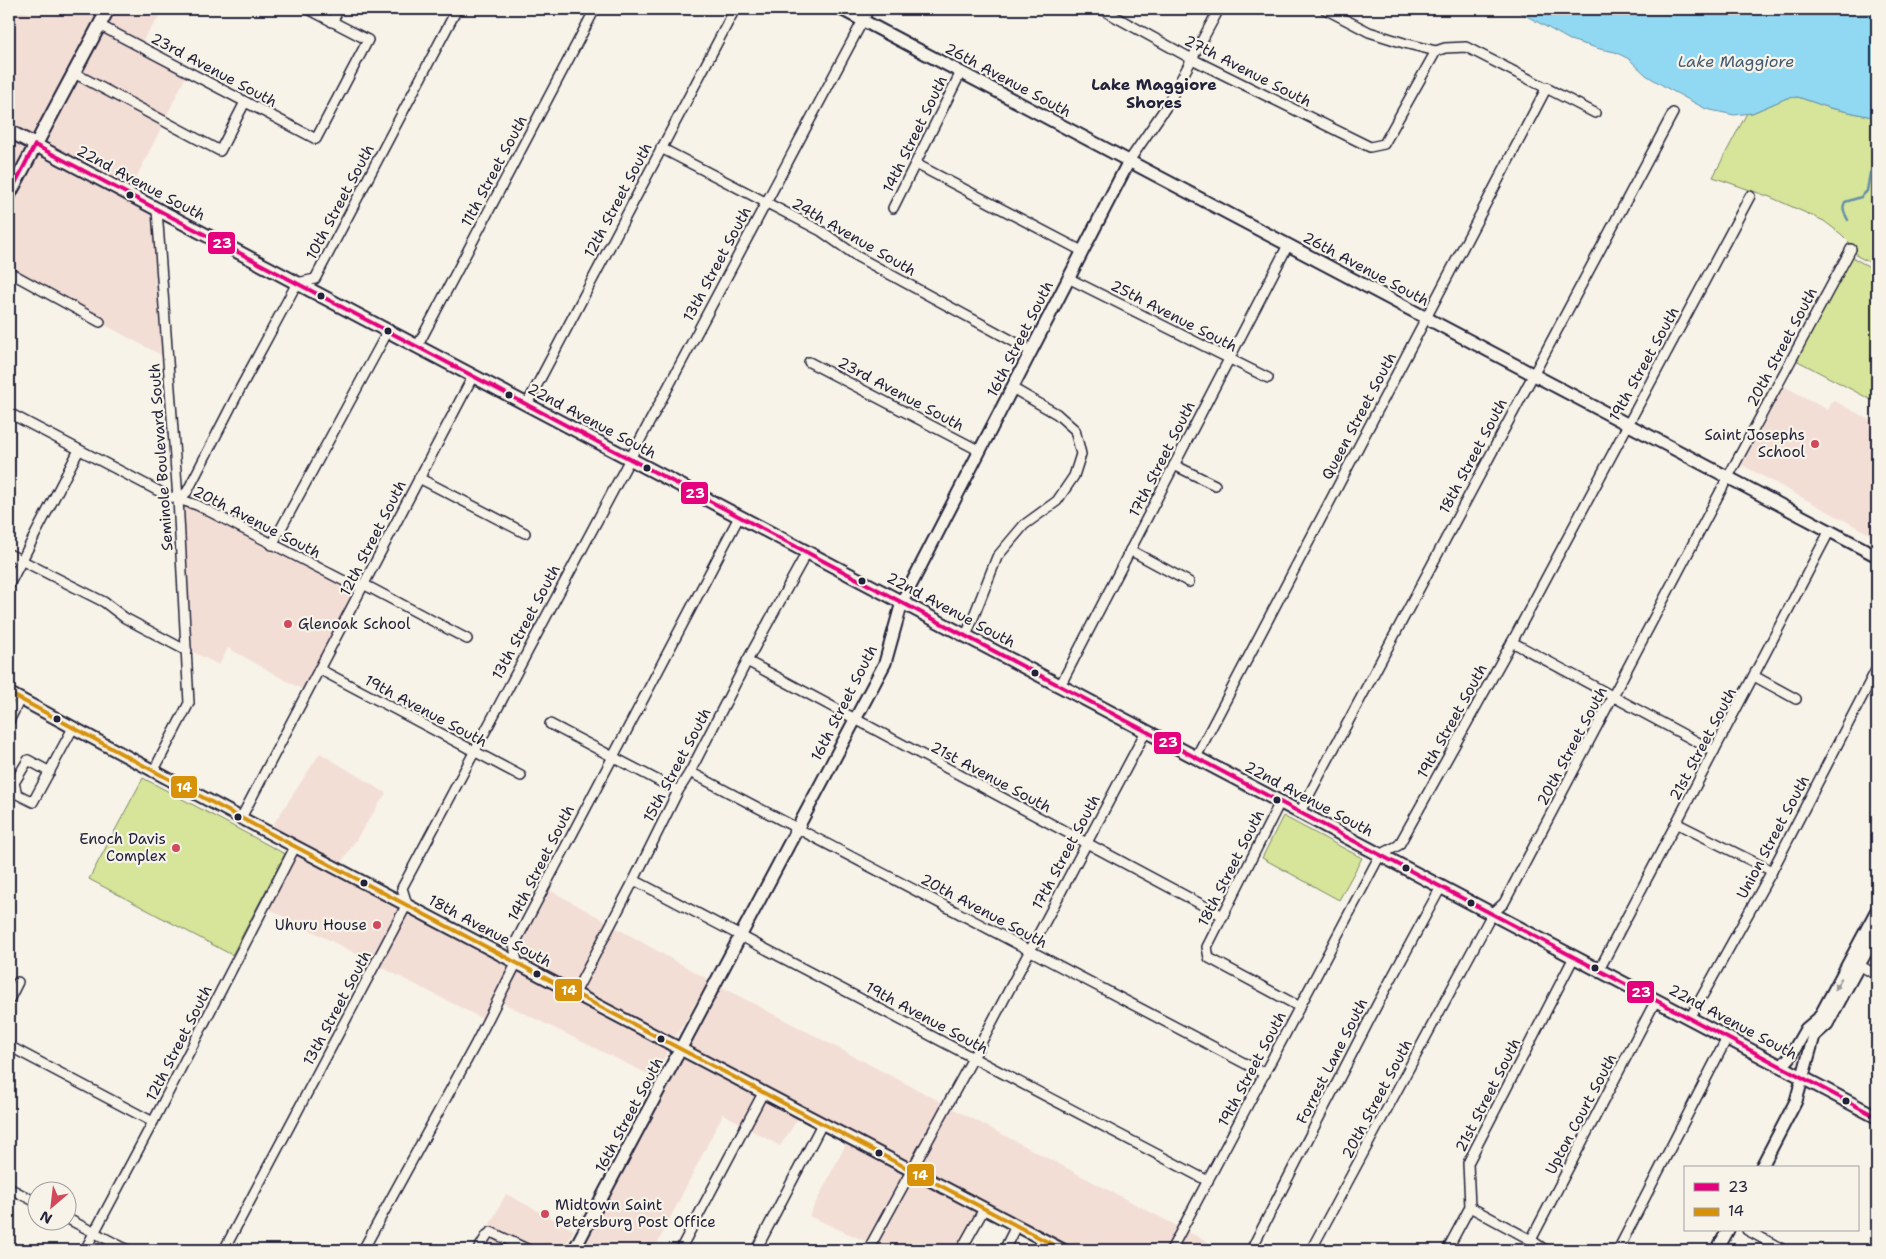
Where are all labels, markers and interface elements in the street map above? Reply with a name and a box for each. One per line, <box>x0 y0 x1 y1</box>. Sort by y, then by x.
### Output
street label: 23rd Avenue South <box>147 28 281 112</box>
street label: 27th Avenue South <box>1181 30 1315 112</box>
street label: 26th Avenue South <box>941 38 1075 122</box>
water label: Lake Maggiore <box>1678 51 1794 72</box>
street label: 14th Street South <box>878 72 952 196</box>
district label: Lake Maggiore Shores <box>1091 74 1217 113</box>
street label: 11th Street South <box>456 112 532 230</box>
street label: 12th Street South <box>579 139 657 261</box>
street label: 22nd Avenue South <box>73 141 209 225</box>
street label: 10th Street South <box>301 141 379 263</box>
unlabelled marker <box>125 190 135 200</box>
street label: 24th Avenue South <box>788 193 920 281</box>
street label: 13th Street South <box>678 203 756 325</box>
street label: 26th Avenue South <box>1299 227 1433 311</box>
line badge: 23 <box>207 231 236 255</box>
text: 23 <box>212 234 232 252</box>
street label: 25th Avenue South <box>1107 275 1241 357</box>
street label: 16th Street South <box>982 278 1058 400</box>
street label: 20th Street South <box>1742 284 1822 410</box>
unlabelled marker <box>316 291 326 301</box>
street label: 19th Street South <box>1604 303 1684 425</box>
unlabelled marker <box>383 326 393 336</box>
street label: Queen Street South <box>1317 349 1401 483</box>
street label: 23rd Avenue South <box>834 352 968 436</box>
street label: Seminole Boulevard South <box>144 362 178 552</box>
street label: 22nd Avenue South <box>524 379 660 463</box>
unlabelled marker <box>504 390 514 400</box>
street label: 18th Street South <box>1434 395 1512 517</box>
street label: 17th Street South <box>1124 398 1200 520</box>
place label: Saint Josephs School <box>1704 425 1805 462</box>
marker: Saint Josephs School <box>1809 438 1821 450</box>
unlabelled marker <box>642 463 652 473</box>
street label: 12th Street South <box>335 477 411 599</box>
street label: 20th Avenue South <box>190 481 324 563</box>
line badge: 23 <box>680 481 709 505</box>
text: 23 <box>685 484 705 502</box>
street label: 13th Street South <box>487 561 565 683</box>
street label: 22nd Avenue South <box>883 568 1019 652</box>
unlabelled marker <box>857 576 867 586</box>
place label: Glenoak School <box>298 614 411 634</box>
marker: Glenoak School <box>282 618 294 630</box>
street label: 16th Street South <box>806 642 882 764</box>
street label: 19th Street South <box>1412 660 1492 782</box>
unlabelled marker <box>1030 668 1040 678</box>
street label: 19th Avenue South <box>361 670 491 752</box>
street label: 20th Street South <box>1532 683 1612 809</box>
street label: 21st Street South <box>1665 684 1741 804</box>
street label: 15th Street South <box>638 704 716 826</box>
unlabelled marker <box>52 714 62 724</box>
line badge: 23 <box>1153 731 1182 755</box>
text: 23 <box>1158 733 1178 751</box>
street label: 21st Avenue South <box>927 737 1055 817</box>
street label: 22nd Avenue South <box>1241 757 1377 841</box>
street label: Union Street South <box>1732 772 1814 902</box>
line badge: 14 <box>170 775 198 799</box>
text: 14 <box>176 778 192 796</box>
street label: 17th Street South <box>1027 791 1105 913</box>
unlabelled marker <box>1272 795 1282 805</box>
street label: 14th Street South <box>503 802 579 924</box>
street label: 18th Street South <box>1193 807 1269 929</box>
unlabelled marker <box>233 812 243 822</box>
place label: Enoch Davis Complex <box>79 829 166 866</box>
marker: Enoch Davis Complex <box>170 842 182 854</box>
unlabelled marker <box>1401 863 1411 873</box>
street label: 20th Avenue South <box>917 869 1051 953</box>
unlabelled marker <box>359 878 369 888</box>
street label: 18th Avenue South <box>425 890 555 972</box>
unlabelled marker <box>1466 898 1476 908</box>
place label: Uhuru House <box>275 915 367 935</box>
marker: Uhuru House <box>371 919 383 931</box>
street label: 13th Street South <box>298 947 376 1069</box>
unlabelled marker <box>1590 963 1600 973</box>
unlabelled marker <box>532 969 542 979</box>
street label: 19th Avenue South <box>862 977 992 1059</box>
one-way arrow <box>1834 977 1842 992</box>
line badge: 14 <box>554 978 583 1002</box>
line badge: 23 <box>1626 980 1655 1004</box>
street label: 22nd Avenue South <box>1665 980 1801 1064</box>
text: 14 <box>561 981 577 999</box>
street label: 12th Street South <box>141 982 217 1104</box>
text: 23 <box>1631 983 1651 1001</box>
street label: Forrest Lane South <box>1292 995 1372 1127</box>
street label: 19th Street South <box>1213 1008 1291 1130</box>
unlabelled marker <box>656 1034 666 1044</box>
street label: 21st Street South <box>1451 1035 1525 1155</box>
street label: 20th Street South <box>1337 1036 1417 1162</box>
street label: Upton Court South <box>1541 1050 1621 1178</box>
street label: 16th Street South <box>590 1054 668 1176</box>
unlabelled marker <box>1841 1096 1851 1106</box>
unlabelled marker <box>874 1148 884 1158</box>
line badge: 14 <box>906 1163 935 1187</box>
text: 14 <box>912 1166 928 1184</box>
legend <box>1684 1166 1858 1232</box>
text: 23 <box>1728 1177 1748 1197</box>
north arrow <box>28 1182 78 1232</box>
place label: Midtown Saint Petersburg Post Office <box>555 1195 716 1232</box>
text: 14 <box>1728 1201 1744 1221</box>
text: N <box>37 1207 55 1228</box>
marker: Midtown Saint Petersburg Post Office <box>539 1208 551 1220</box>

